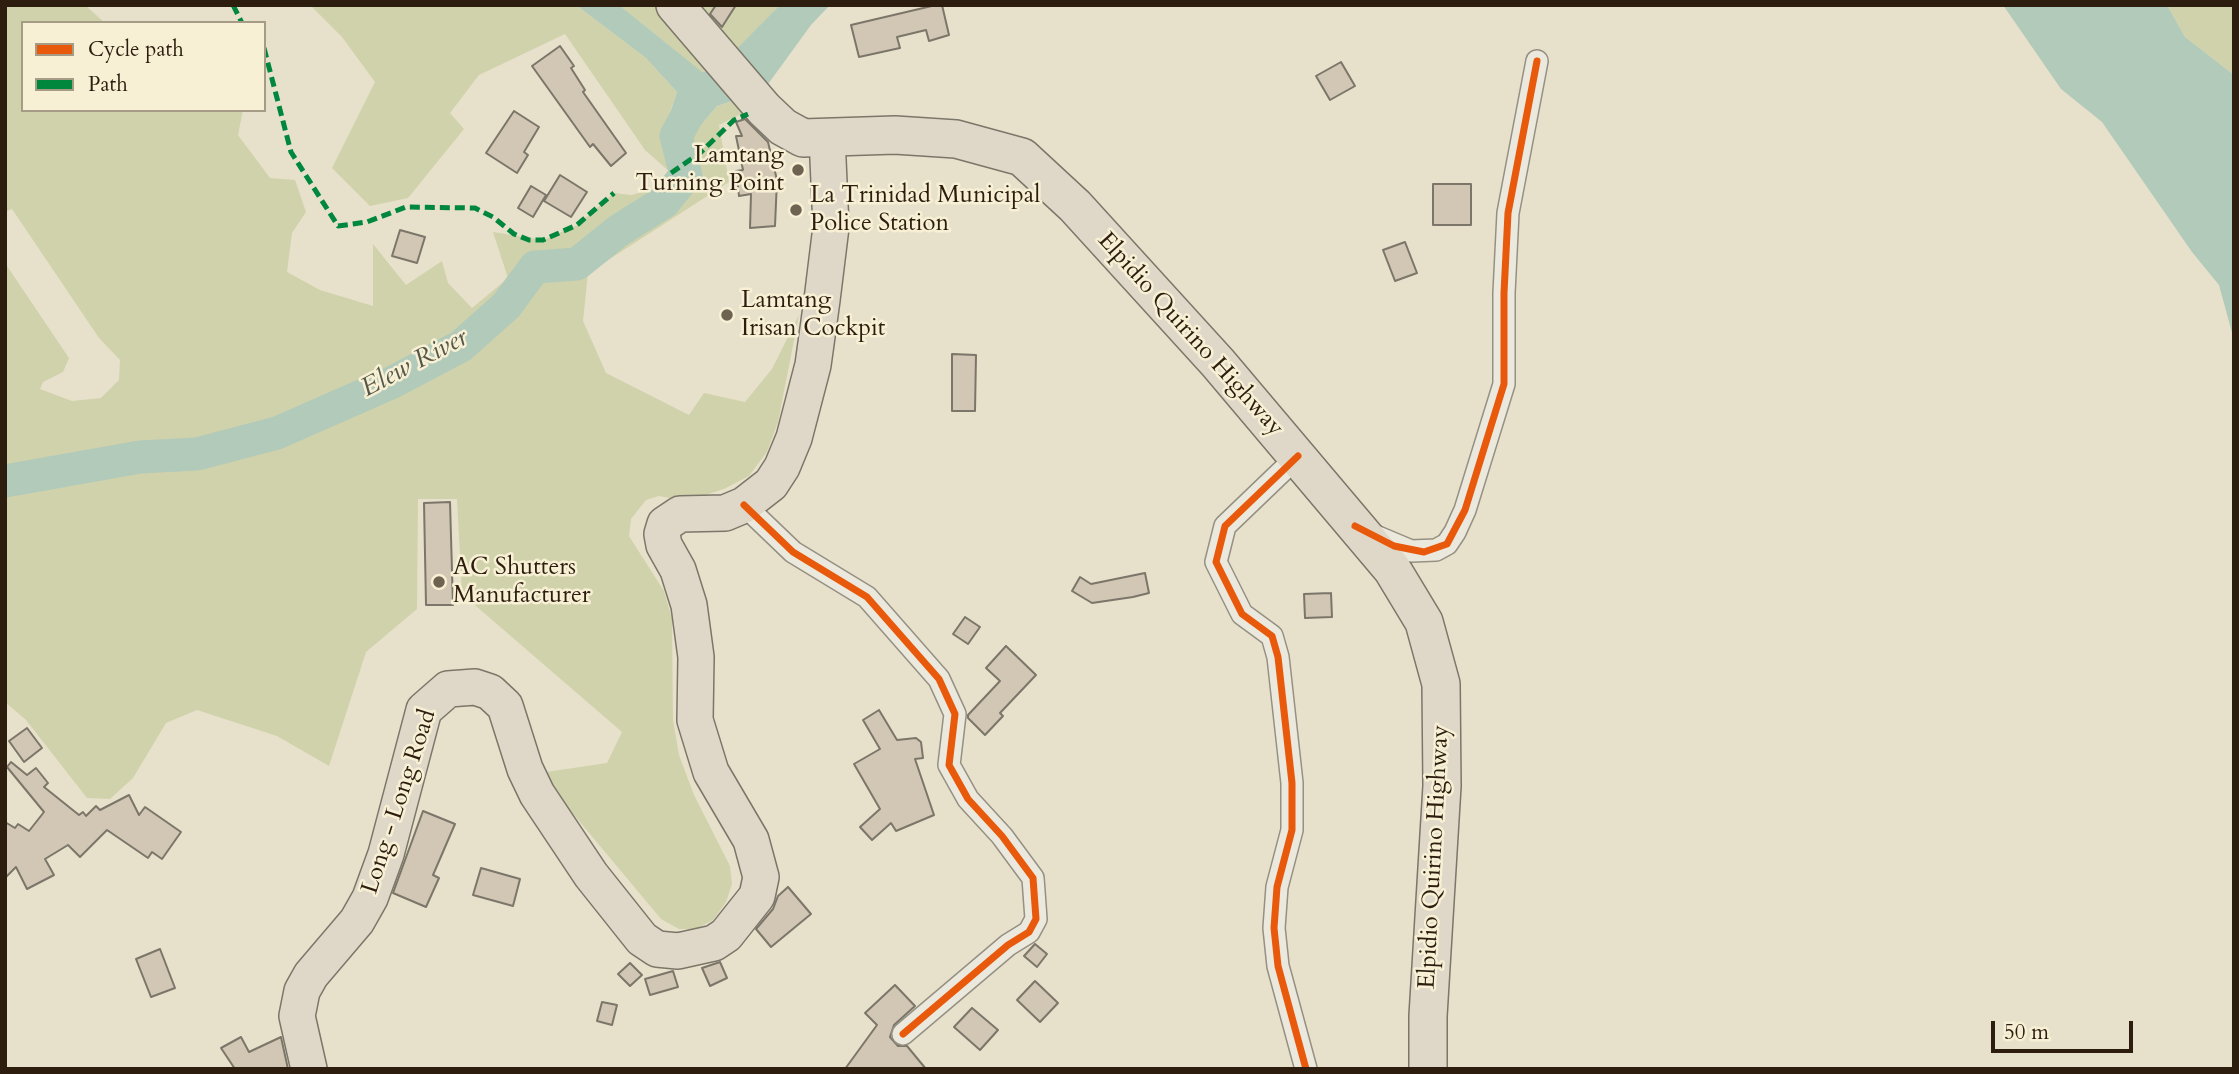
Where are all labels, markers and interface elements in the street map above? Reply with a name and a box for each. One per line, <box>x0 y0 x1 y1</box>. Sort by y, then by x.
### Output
legend <box>21 21 266 112</box>
text: Cycle path <box>88 35 184 64</box>
text: Path <box>88 70 128 99</box>
place label: Lamtang Turning Point <box>635 142 784 198</box>
marker: Lamtang Turning Point <box>790 162 806 178</box>
place label: La Trinidad Municipal Police Station <box>810 182 1040 238</box>
marker: La Trinidad Municipal Police Station <box>788 202 804 218</box>
street label: Elpidio Quirino Highway <box>1091 227 1289 443</box>
place label: Lamtang Irisan Cockpit <box>741 287 885 343</box>
marker: Lamtang Irisan Cockpit <box>719 307 735 323</box>
water label: Elew River <box>357 323 473 405</box>
place label: AC Shutters Manufacturer <box>453 554 591 610</box>
marker: AC Shutters Manufacturer <box>431 574 447 590</box>
street label: Long - Long Road <box>357 706 443 898</box>
street label: Elpidio Quirino Highway <box>1414 724 1456 990</box>
scale bar <box>1994 1007 2136 1052</box>
text: 50 m <box>2004 1018 2049 1047</box>

